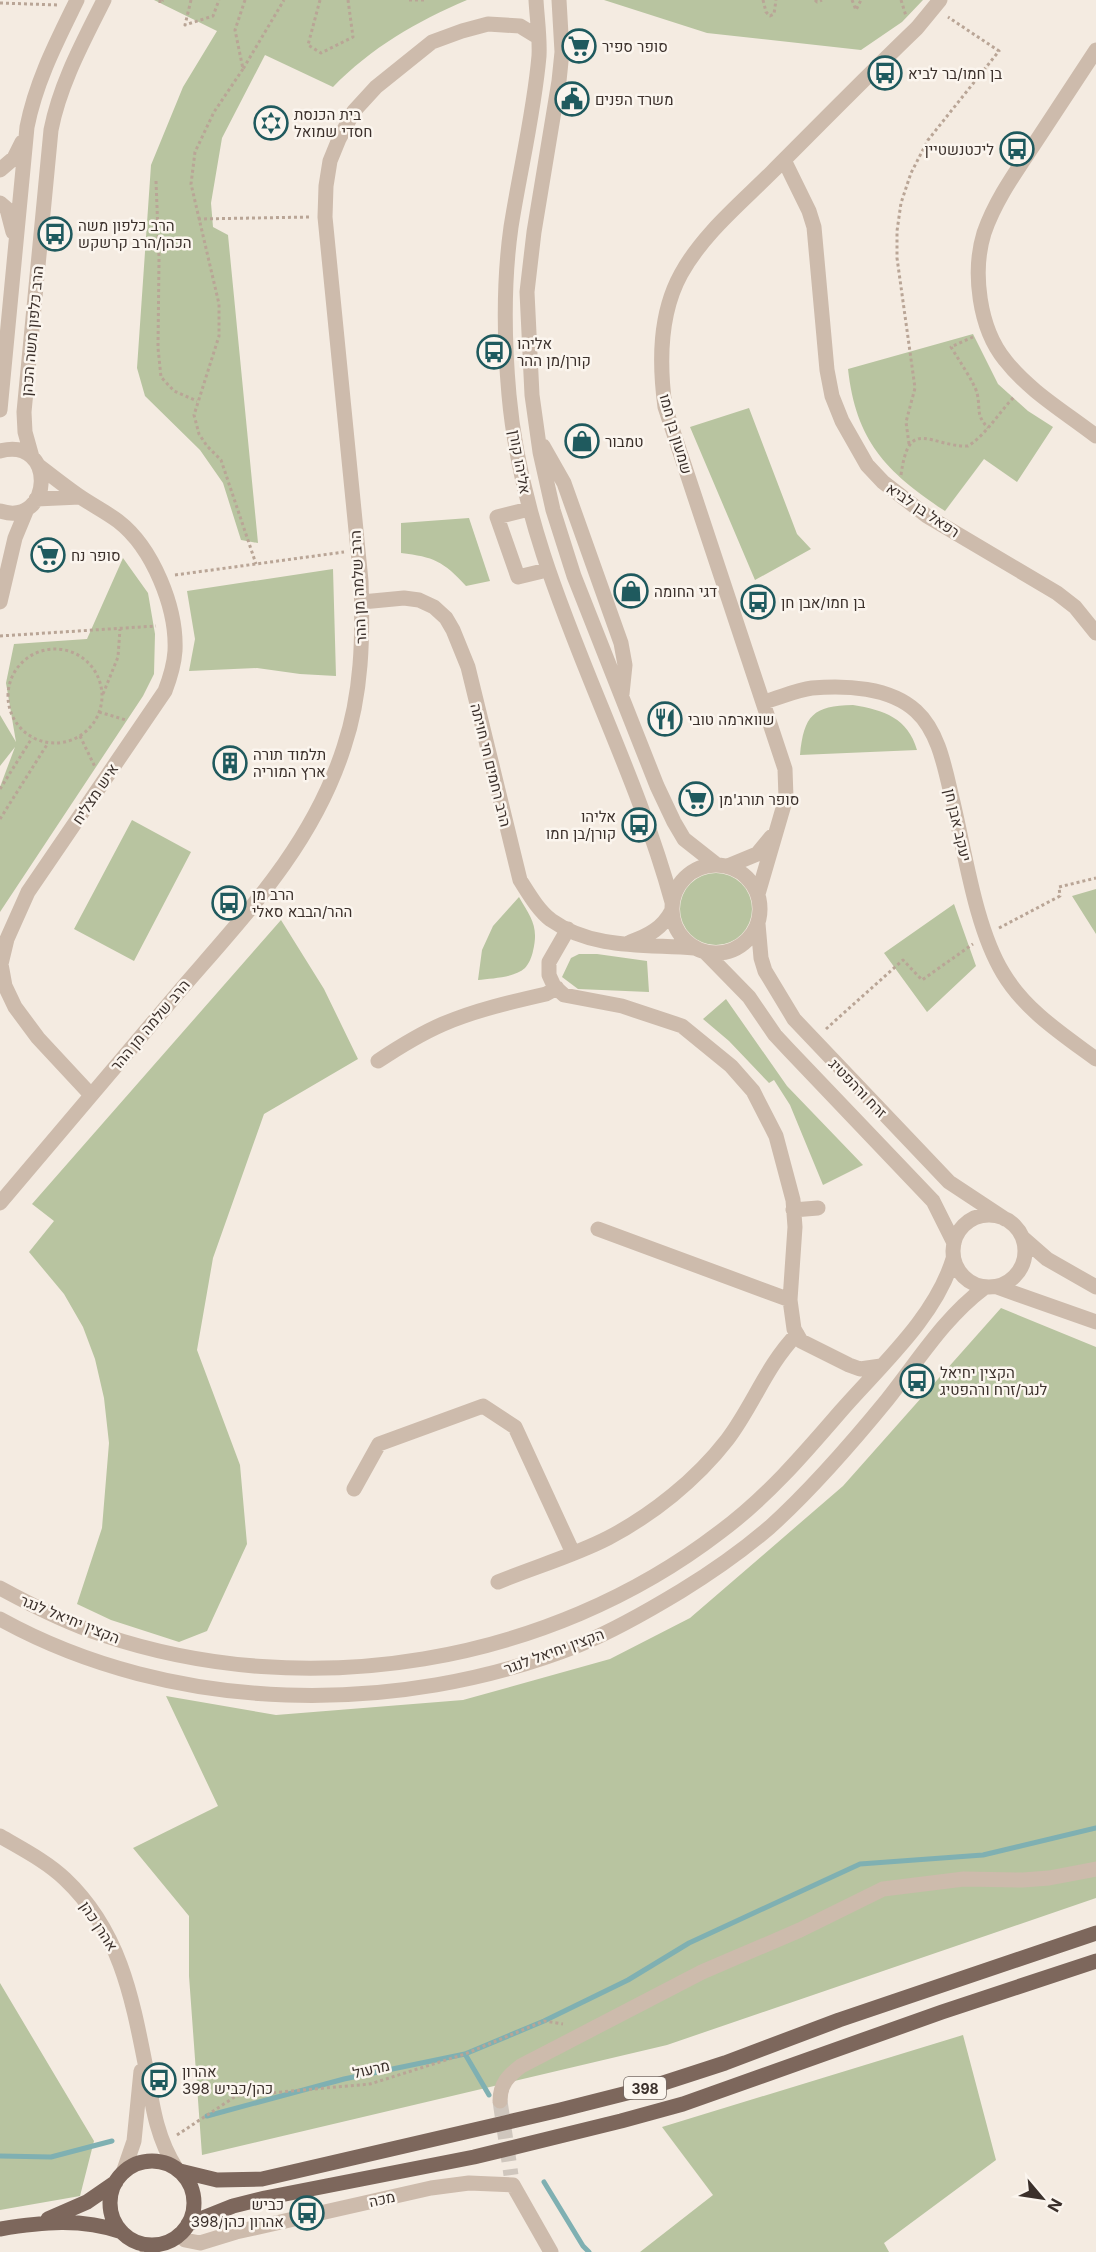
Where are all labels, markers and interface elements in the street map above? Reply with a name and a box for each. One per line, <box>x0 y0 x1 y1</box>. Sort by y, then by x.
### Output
supermarket icon: סופר ספיר <box>561 28 597 64</box>
place label: סופר ספיר <box>602 37 668 56</box>
bus stop icon: בן חמו/בר לביא <box>867 55 903 91</box>
place label: בן חמו/בר לביא <box>908 64 1002 83</box>
public building icon: משרד הפנים <box>554 81 590 117</box>
place label: משרד הפנים <box>595 90 674 109</box>
synagogue icon: בית הכנסת חסדי שמואל <box>253 105 289 141</box>
place label: בית הכנסת חסדי שמואל <box>294 105 372 141</box>
bus stop icon: ליכטנשטיין <box>999 131 1035 167</box>
place label: ליכטנשטיין <box>924 140 994 159</box>
bus stop icon: הרב כלפון משה הכהן/הרב קרשקש <box>37 216 73 252</box>
place label: הרב כלפון משה הכהן/הרב קרשקש <box>78 216 192 252</box>
street label: הרב כלפון משה הכהן <box>17 265 47 397</box>
bus stop icon: אליהו קורן/מן ההר <box>476 334 512 370</box>
place label: אליהו קורן/מן ההר <box>517 334 591 370</box>
street label: שמעון בן חמו <box>655 392 697 476</box>
shop icon: טמבור <box>564 423 600 459</box>
street label: אליהו קורן <box>505 428 535 496</box>
place label: טמבור <box>605 432 643 451</box>
street label: רפאל בן לביא <box>883 478 963 542</box>
street label: הרב שלמה מן ההר <box>346 530 370 644</box>
supermarket icon: סופר נח <box>30 537 66 573</box>
place label: סופר נח <box>71 546 121 565</box>
shop icon: דגי החומה <box>613 573 649 609</box>
place label: דגי החומה <box>654 582 717 601</box>
bus stop icon: בן חמו/אבן חן <box>740 584 776 620</box>
place label: בן חמו/אבן חן <box>781 593 865 612</box>
street label: הרב רחמים חי חויתה <box>466 701 516 829</box>
restaurant icon: שווארמה טובי <box>647 701 683 737</box>
place label: שווארמה טובי <box>688 710 774 729</box>
building icon: תלמוד תורה ארץ המוריה <box>212 745 248 781</box>
place label: תלמוד תורה ארץ המוריה <box>253 745 326 781</box>
street label: איש מצליח <box>68 760 122 828</box>
supermarket icon: סופר תורג'מן <box>678 781 714 817</box>
street label: יעקב אבן חן <box>940 787 976 863</box>
place label: סופר תורג'מן <box>719 790 799 809</box>
place label: אליהו קורן/בן חמו <box>546 807 616 843</box>
bus stop icon: אליהו קורן/בן חמו <box>621 807 657 843</box>
bus stop icon: הרב מן ההר/הבבא סאלי <box>211 885 247 921</box>
place label: הרב מן ההר/הבבא סאלי <box>252 885 352 921</box>
street label: הרב שלמה מן ההר <box>106 975 194 1075</box>
street label: זרח ורהפטיג <box>825 1054 891 1122</box>
bus stop icon: הקצין יחיאל לנגר/זרח ורהפטיג <box>899 1363 935 1399</box>
place label: הקצין יחיאל לנגר/זרח ורהפטיג <box>940 1363 1048 1399</box>
street label: הקצין יחיאל לנגר <box>18 1590 122 1648</box>
street label: הקצין יחיאל לנגר <box>501 1624 607 1678</box>
street label: אהרן כהן <box>76 1898 122 1954</box>
street label: מרעול <box>351 2056 391 2082</box>
bus stop icon: אהרון כהן/כביש 398 <box>141 2062 177 2098</box>
place label: אהרון כהן/כביש 398 <box>182 2062 273 2098</box>
road number: 398 <box>624 2077 666 2099</box>
north arrow <box>1012 2168 1072 2228</box>
street label: מכה <box>367 2187 397 2211</box>
place label: כביש 398/אהרון כהן <box>191 2195 284 2231</box>
bus stop icon: כביש 398/אהרון כהן <box>289 2195 325 2231</box>
text: N <box>1043 2195 1067 2215</box>

